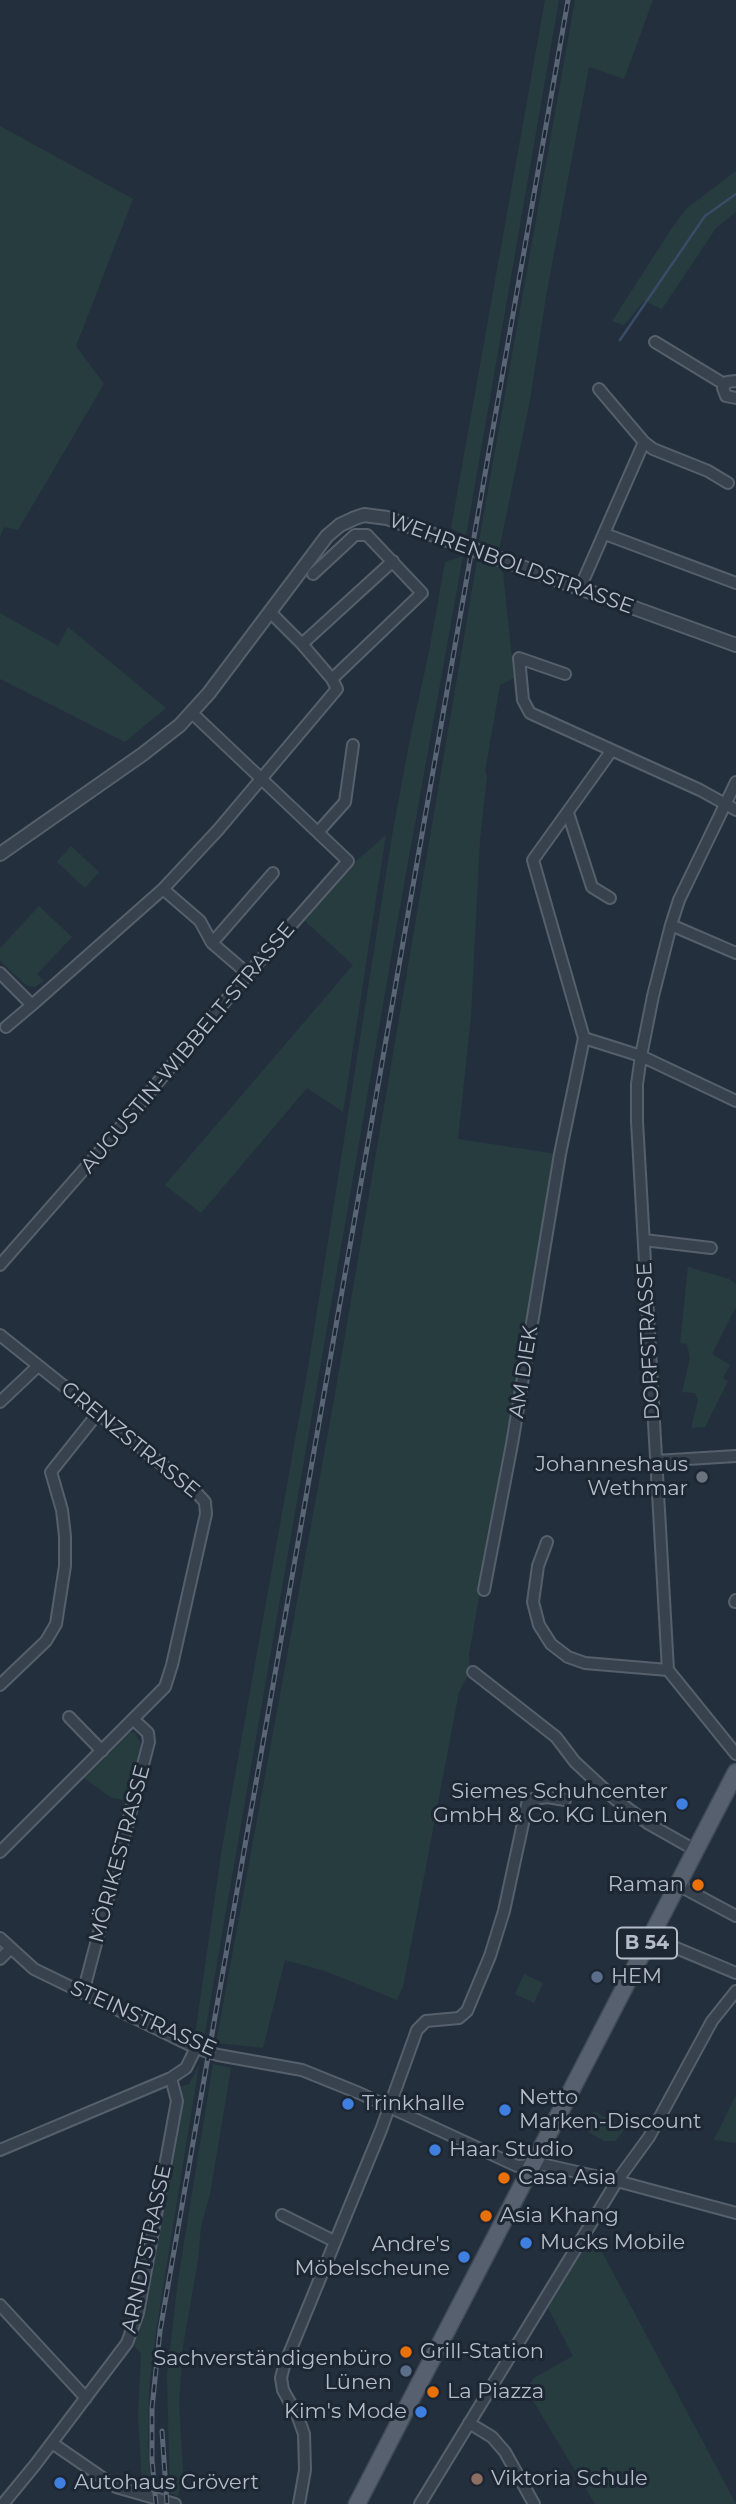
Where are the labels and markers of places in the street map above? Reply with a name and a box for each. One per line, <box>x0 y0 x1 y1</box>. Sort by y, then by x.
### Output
place label: Johanneshaus Wethmar <box>535 1452 688 1502</box>
marker: Johanneshaus Wethmar <box>694 1469 710 1485</box>
place label: Siemes Schuhcenter GmbH & Co. KG Lünen <box>433 1779 668 1829</box>
marker: Siemes Schuhcenter GmbH & Co. KG Lünen <box>674 1796 690 1812</box>
place label: Raman <box>608 1872 684 1898</box>
marker: Raman <box>690 1877 706 1893</box>
place label: HEM <box>611 1964 662 1990</box>
marker: HEM <box>589 1969 605 1985</box>
place label: Netto Marken-Discount <box>519 2085 702 2135</box>
place label: Trinkhalle <box>362 2091 465 2117</box>
marker: Trinkhalle <box>340 2096 356 2112</box>
marker: Netto Marken-Discount <box>497 2102 513 2118</box>
place label: Haar Studio <box>449 2137 573 2163</box>
marker: Haar Studio <box>427 2142 443 2158</box>
place label: Casa Asia <box>518 2165 616 2191</box>
marker: Casa Asia <box>496 2170 512 2186</box>
place label: Asia Khang <box>500 2203 619 2229</box>
marker: Asia Khang <box>478 2208 494 2224</box>
place label: Mucks Mobile <box>540 2230 685 2256</box>
place label: Andre's Möbelscheune <box>294 2232 450 2282</box>
marker: Mucks Mobile <box>518 2235 534 2251</box>
marker: Andre's Möbelscheune <box>456 2249 472 2265</box>
place label: Grill-Station <box>420 2339 544 2365</box>
marker: Grill-Station <box>398 2344 414 2360</box>
place label: Sachverständigenbüro Lünen <box>153 2346 392 2396</box>
marker: Sachverständigenbüro Lünen <box>398 2363 414 2379</box>
place label: La Piazza <box>447 2379 544 2405</box>
marker: La Piazza <box>425 2384 441 2400</box>
place label: Kim's Mode <box>284 2399 407 2425</box>
marker: Kim's Mode <box>413 2404 429 2420</box>
place label: Viktoria Schule <box>491 2466 648 2492</box>
place label: Autohaus Grövert <box>74 2470 259 2496</box>
marker: Viktoria Schule <box>469 2471 485 2487</box>
marker: Autohaus Grövert <box>52 2475 68 2491</box>

